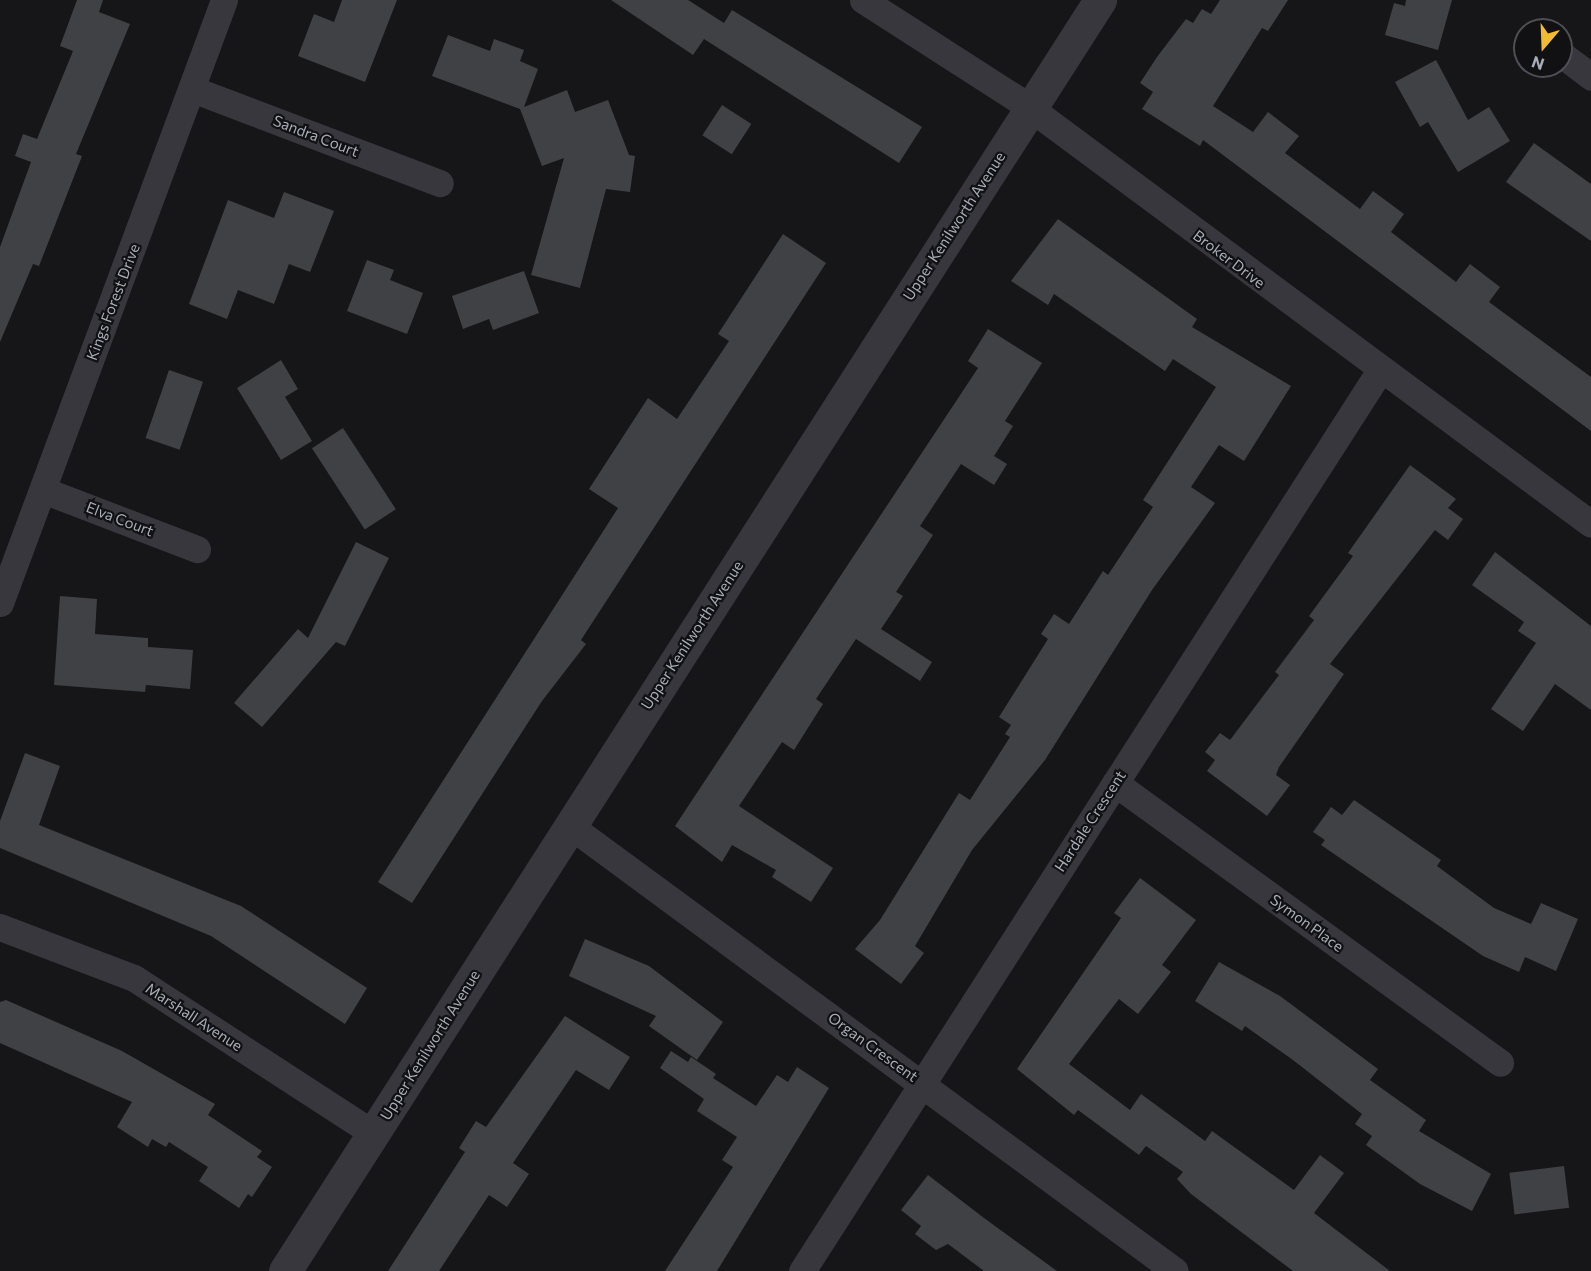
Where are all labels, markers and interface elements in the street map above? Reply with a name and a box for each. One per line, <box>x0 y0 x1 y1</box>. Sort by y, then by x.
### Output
north arrow <box>1513 18 1573 78</box>
text: N <box>1529 53 1546 75</box>
street label: Sandra Court <box>271 111 361 161</box>
street label: Upper Kenilworth Avenue <box>899 148 1009 304</box>
street label: Broker Drive <box>1190 226 1268 292</box>
street label: Kings Forest Drive <box>83 241 143 363</box>
street label: Elva Court <box>84 498 156 540</box>
street label: Upper Kenilworth Avenue <box>637 557 747 713</box>
street label: Hardale Crescent <box>1051 767 1129 875</box>
street label: Symon Place <box>1267 890 1347 956</box>
street label: Upper Kenilworth Avenue <box>376 967 484 1123</box>
street label: Marshall Avenue <box>142 979 246 1055</box>
street label: Organ Crescent <box>825 1008 921 1086</box>

